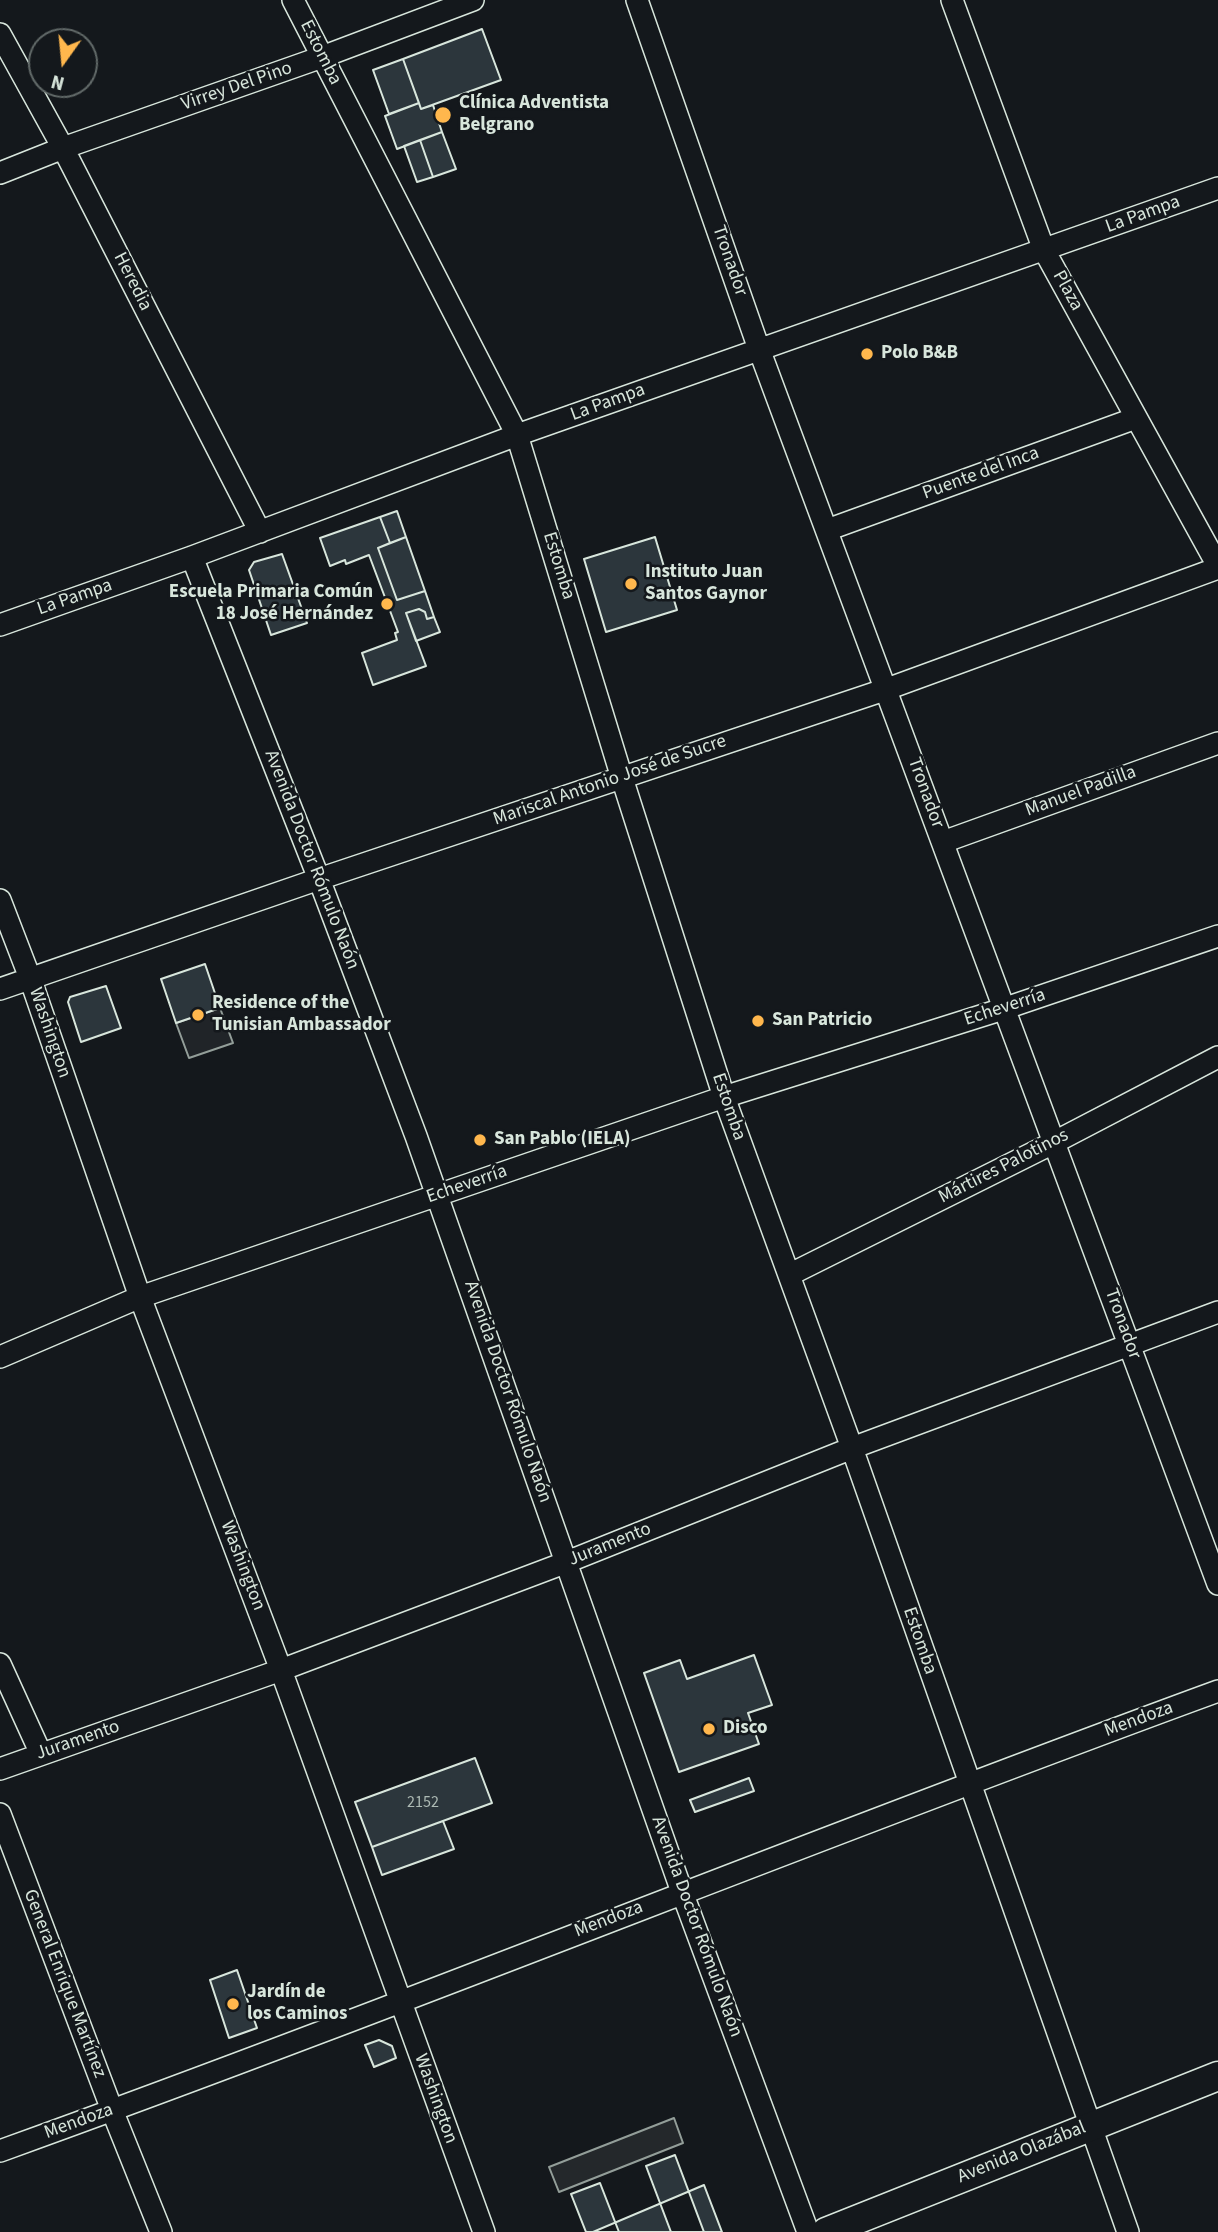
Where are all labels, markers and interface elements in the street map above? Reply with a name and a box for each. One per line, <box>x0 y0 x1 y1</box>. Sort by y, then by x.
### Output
street label: Estomba <box>294 17 346 89</box>
north arrow <box>28 28 98 98</box>
street label: Virrey Del Pino <box>179 57 295 117</box>
text: N <box>48 67 68 97</box>
place label: Clínica Adventista Belgrano <box>459 93 609 137</box>
marker: Clínica Adventista Belgrano <box>433 105 453 125</box>
street label: La Pampa <box>1103 191 1183 239</box>
street label: Tronador <box>706 223 752 299</box>
street label: Heredia <box>108 249 156 315</box>
street label: Plaza <box>1047 267 1087 315</box>
place label: Polo B&B <box>881 343 958 365</box>
marker: Polo B&B <box>859 346 875 362</box>
street label: La Pampa <box>568 379 648 427</box>
street label: Puente del Inca <box>920 442 1042 506</box>
street label: Estomba <box>537 529 579 603</box>
place label: Instituto Juan Santos Gaynor <box>645 562 767 606</box>
street label: La Pampa <box>35 575 115 621</box>
marker: Instituto Juan Santos Gaynor <box>623 576 639 592</box>
place label: Escuela Primaria Común 18 José Hernández <box>169 582 373 626</box>
marker: Escuela Primaria Común 18 José Hernández <box>379 596 395 612</box>
street label: Mariscal Antonio José de Sucre <box>490 730 730 832</box>
street label: Avenida Doctor Rómulo Naón <box>259 747 363 973</box>
street label: Tronador <box>902 755 948 831</box>
street label: Manuel Padilla <box>1023 761 1139 823</box>
street label: Echeverría <box>962 984 1048 1032</box>
street label: Washington <box>23 985 75 1081</box>
place label: Residence of the Tunisian Ambassador <box>212 993 391 1037</box>
marker: Residence of the Tunisian Ambassador <box>190 1007 206 1023</box>
place label: San Patricio <box>772 1010 872 1032</box>
marker: San Patricio <box>750 1013 766 1029</box>
street label: Estomba <box>706 1070 750 1144</box>
street label: Mártires Palotinos <box>935 1124 1073 1210</box>
place label: San Pablo (IELA) <box>494 1129 630 1151</box>
marker: San Pablo (IELA) <box>472 1132 488 1148</box>
street label: Echeverría <box>424 1161 510 1209</box>
street label: Avenida Doctor Rómulo Naón <box>458 1278 556 1506</box>
street label: Tronador <box>1099 1286 1145 1362</box>
street label: Washington <box>215 1518 269 1614</box>
street label: Juramento <box>565 1518 655 1572</box>
street label: Estomba <box>897 1604 941 1678</box>
street label: Mendoza <box>1101 1697 1177 1743</box>
street label: Juramento <box>33 1716 123 1766</box>
place label: Disco <box>723 1718 768 1740</box>
marker: Disco <box>701 1721 717 1737</box>
house number: 2152 <box>407 1793 439 1813</box>
street label: Avenida Doctor Rómulo Naón <box>645 1814 747 2040</box>
street label: General Enrique Martínez <box>18 1887 110 2081</box>
street label: Mendoza <box>572 1897 646 1943</box>
place label: Jardín de los Caminos <box>247 1982 347 2026</box>
marker: Jardín de los Caminos <box>225 1996 241 2012</box>
street label: Washington <box>408 2051 462 2147</box>
street label: Mendoza <box>41 2099 117 2145</box>
street label: Avenida Olazábal <box>955 2117 1089 2189</box>

